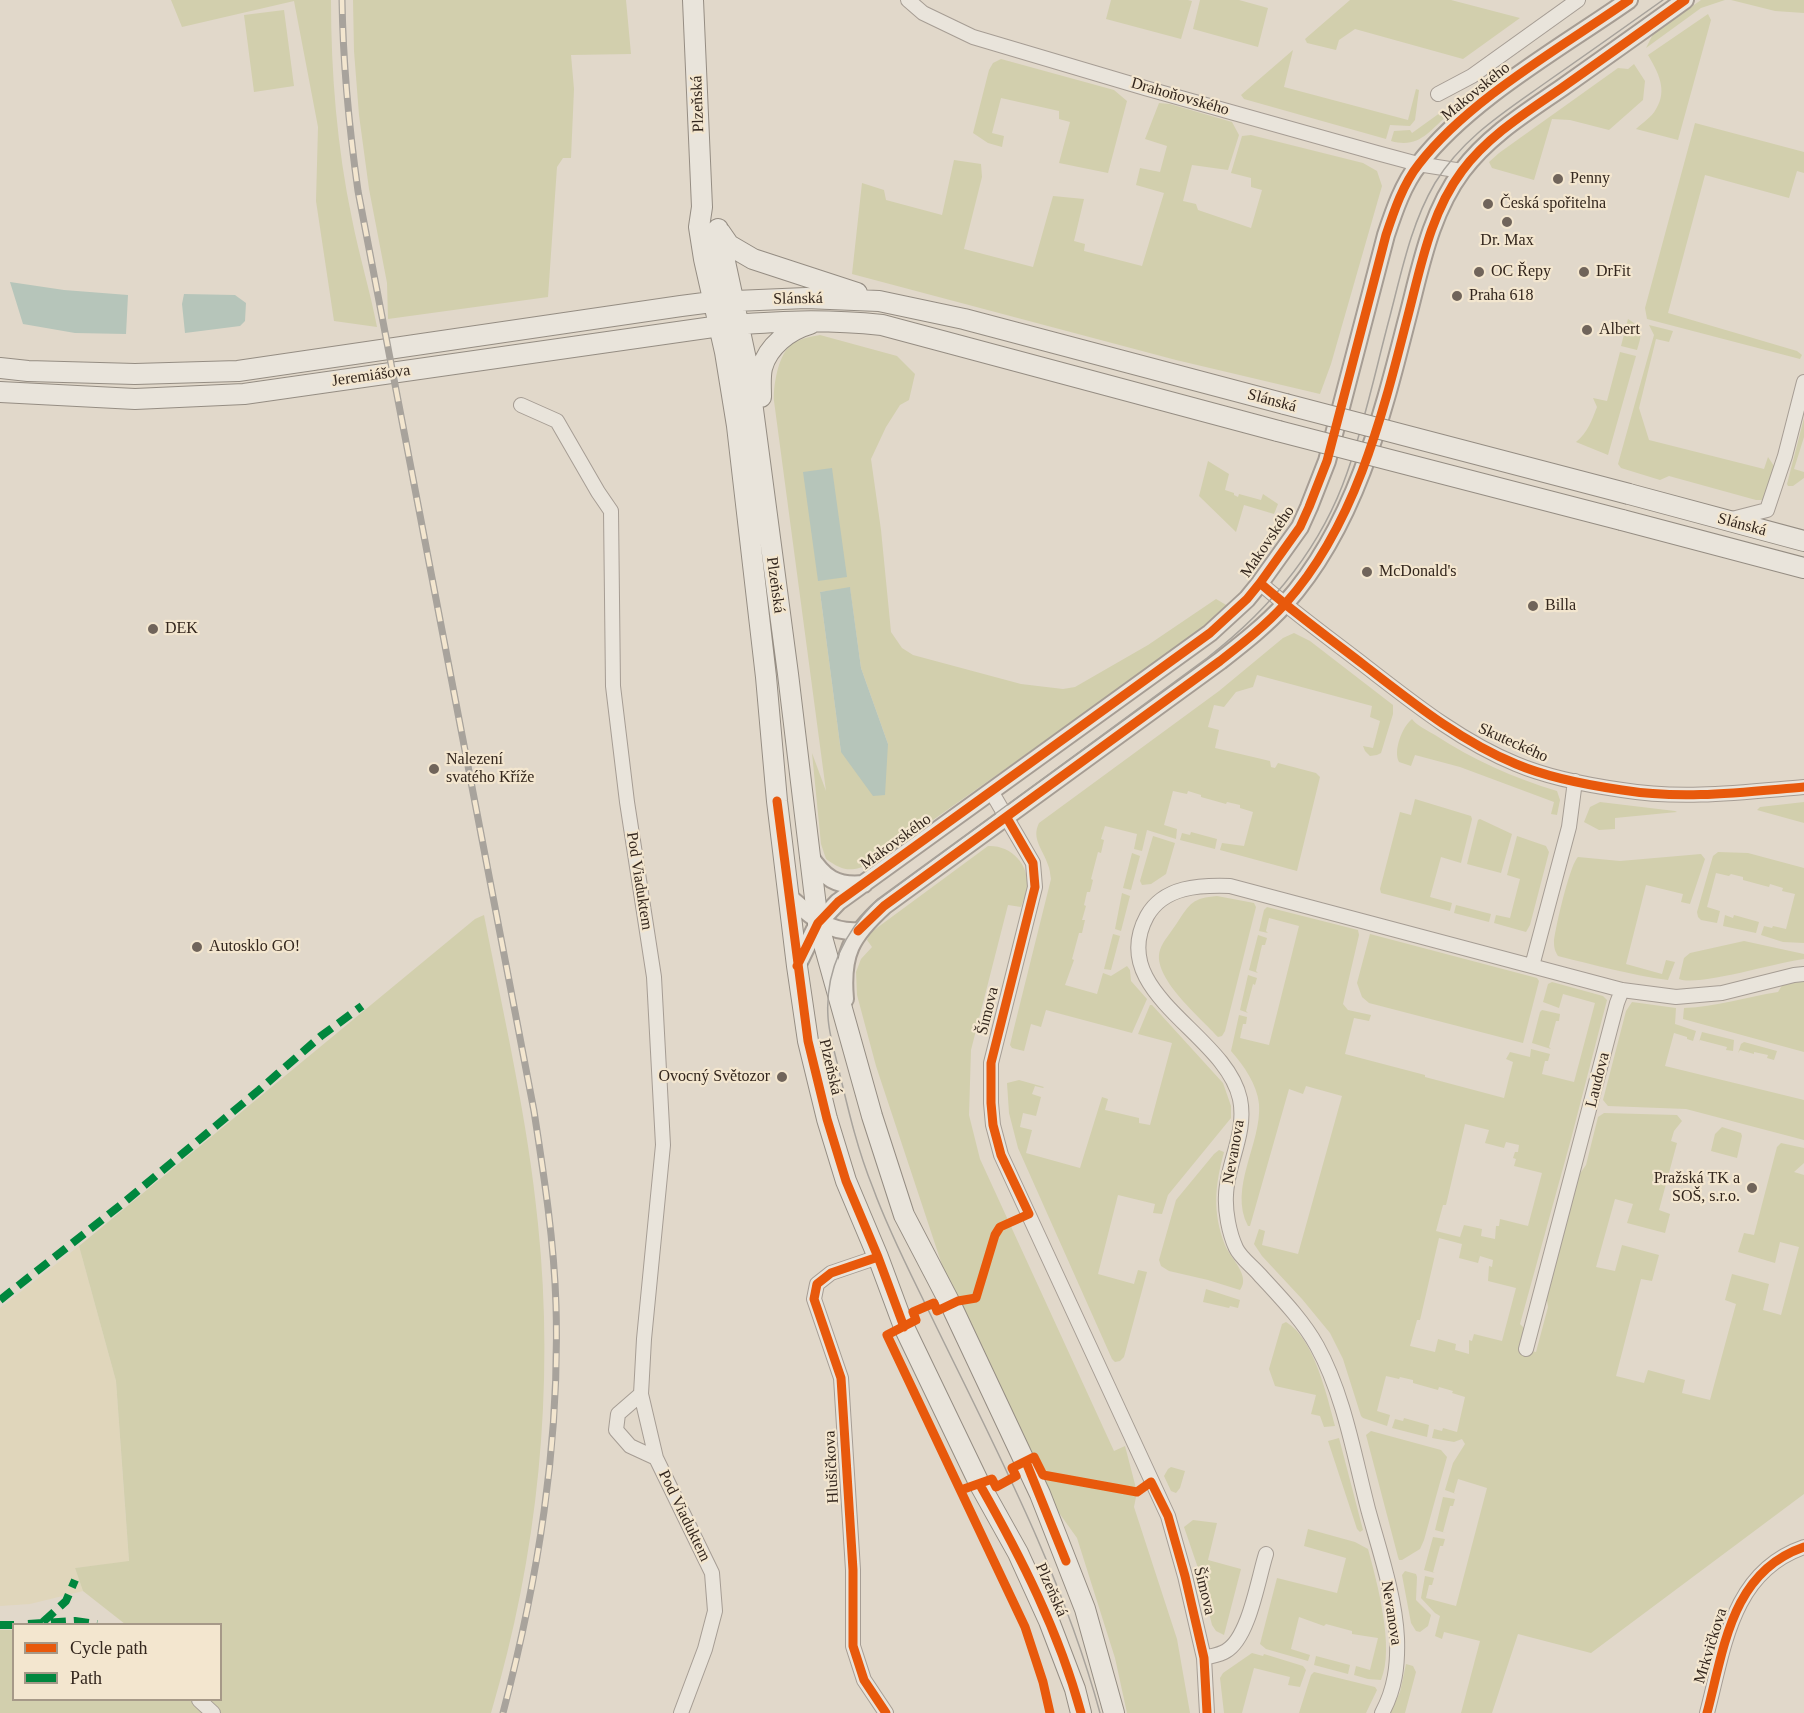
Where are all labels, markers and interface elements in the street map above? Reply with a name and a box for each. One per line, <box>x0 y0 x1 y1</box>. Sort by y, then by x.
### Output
street label: Makovského <box>1438 59 1514 125</box>
street label: Drahoňovského <box>1129 74 1231 120</box>
street label: Plzeňská <box>687 75 709 133</box>
place label: Penny <box>1570 169 1610 189</box>
marker: Penny <box>1551 172 1565 186</box>
place label: Česká spořitelna <box>1500 194 1606 214</box>
marker: Česká spořitelna <box>1481 197 1495 211</box>
marker: Dr. Max <box>1500 215 1514 229</box>
place label: Dr. Max <box>1480 231 1534 251</box>
place label: OC Řepy <box>1491 262 1551 282</box>
place label: DrFit <box>1596 262 1631 282</box>
marker: OC Řepy <box>1472 265 1486 279</box>
marker: DrFit <box>1577 265 1591 279</box>
place label: Praha 618 <box>1469 286 1533 306</box>
street label: Slánská <box>773 289 823 309</box>
marker: Praha 618 <box>1450 289 1464 303</box>
place label: Albert <box>1599 320 1640 340</box>
marker: Albert <box>1580 323 1594 337</box>
street label: Jeremiášova <box>331 361 411 391</box>
street label: Slánská <box>1245 385 1299 417</box>
street label: Makovského <box>1237 502 1299 582</box>
street label: Slánská <box>1715 509 1769 541</box>
street label: Plzeňská <box>762 556 788 614</box>
place label: McDonald's <box>1379 562 1457 582</box>
marker: McDonald's <box>1360 565 1374 579</box>
place label: Billa <box>1545 596 1576 616</box>
marker: Billa <box>1526 599 1540 613</box>
place label: DEK <box>165 619 198 639</box>
marker: DEK <box>146 622 160 636</box>
street label: Skuteckého <box>1475 719 1551 767</box>
place label: Nalezení svatého Kříže <box>446 750 534 788</box>
marker: Nalezení svatého Kříže <box>427 762 441 776</box>
street label: Makovského <box>857 810 935 874</box>
street label: Pod Viaduktem <box>622 831 656 931</box>
place label: Autosklo GO! <box>209 937 300 957</box>
marker: Autosklo GO! <box>190 940 204 954</box>
street label: Šímova <box>973 985 1003 1037</box>
street label: Plzeňská <box>814 1037 846 1097</box>
street label: Laudova <box>1582 1051 1614 1109</box>
place label: Ovocný Světozor <box>658 1067 770 1087</box>
marker: Ovocný Světozor <box>775 1070 789 1084</box>
street label: Nevanova <box>1219 1118 1249 1186</box>
place label: Pražská TK a SOŠ, s.r.o. <box>1654 1169 1740 1207</box>
marker: Pražská TK a SOŠ, s.r.o. <box>1745 1181 1759 1195</box>
street label: Hlušičkova <box>821 1430 843 1504</box>
street label: Pod Viaduktem <box>654 1467 714 1565</box>
street label: Plzeňská <box>1031 1560 1071 1620</box>
street label: Šímova <box>1189 1565 1219 1617</box>
street label: Nevanova <box>1376 1579 1406 1647</box>
street label: Mrkvičkova <box>1690 1606 1732 1686</box>
legend <box>12 1623 222 1701</box>
text: Cycle path <box>70 1638 147 1658</box>
text: Path <box>70 1668 102 1688</box>

